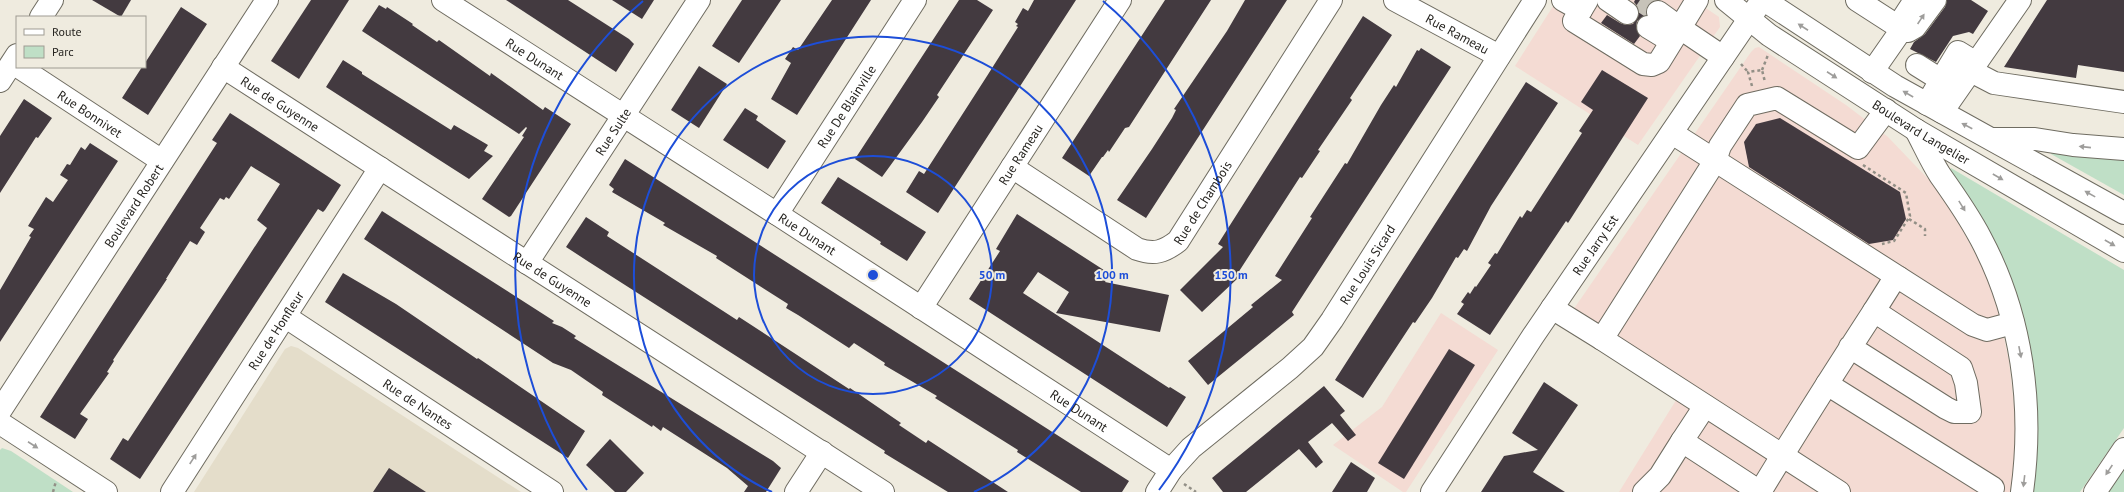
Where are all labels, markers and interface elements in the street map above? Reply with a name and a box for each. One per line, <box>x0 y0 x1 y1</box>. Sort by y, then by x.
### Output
street label: Rue Rameau <box>1423 10 1492 58</box>
one-way arrow <box>1917 14 1925 25</box>
legend <box>16 16 146 68</box>
one-way arrow <box>1798 23 1809 31</box>
text: Route <box>52 24 82 39</box>
street label: Rue Dunant <box>502 34 567 84</box>
text: Parc <box>52 44 74 59</box>
street label: Rue De Blainville <box>814 62 880 152</box>
one-way arrow <box>1826 71 1837 79</box>
street label: Rue de Guyenne <box>237 73 322 136</box>
street label: Rue Bonnivet <box>54 87 126 142</box>
one-way arrow <box>1902 90 1914 97</box>
street label: Boulevard Langelier <box>1869 96 1973 169</box>
street label: Rue Sulte <box>592 105 635 159</box>
street label: Rue Rameau <box>995 121 1047 188</box>
one-way arrow <box>1961 123 1973 129</box>
one-way arrow <box>2079 143 2091 150</box>
street label: Rue de Chambois <box>1170 158 1236 248</box>
street label: Boulevard Robert <box>101 160 168 251</box>
one-way arrow <box>1992 174 2004 181</box>
one-way arrow <box>2084 190 2096 197</box>
one-way arrow <box>1959 200 1966 212</box>
street label: Rue Dunant <box>775 209 840 259</box>
street label: Rue Jarry Est <box>1569 211 1622 279</box>
street label: Rue Louis Sicard <box>1336 222 1399 308</box>
one-way arrow <box>2104 239 2116 246</box>
street label: Rue de Guyenne <box>510 248 595 311</box>
text: 50 m <box>979 267 1005 282</box>
text: 100 m <box>1095 267 1129 282</box>
text: 150 m <box>1214 267 1248 282</box>
centre of rings <box>866 268 880 282</box>
street label: Rue de Honfleur <box>245 288 308 373</box>
one-way arrow <box>2017 346 2023 358</box>
street label: Rue de Nantes <box>379 375 456 433</box>
street label: Rue Dunant <box>1047 386 1111 436</box>
one-way arrow <box>27 441 39 448</box>
one-way arrow <box>189 454 197 464</box>
one-way arrow <box>2105 465 2113 475</box>
one-way arrow <box>2020 475 2027 487</box>

